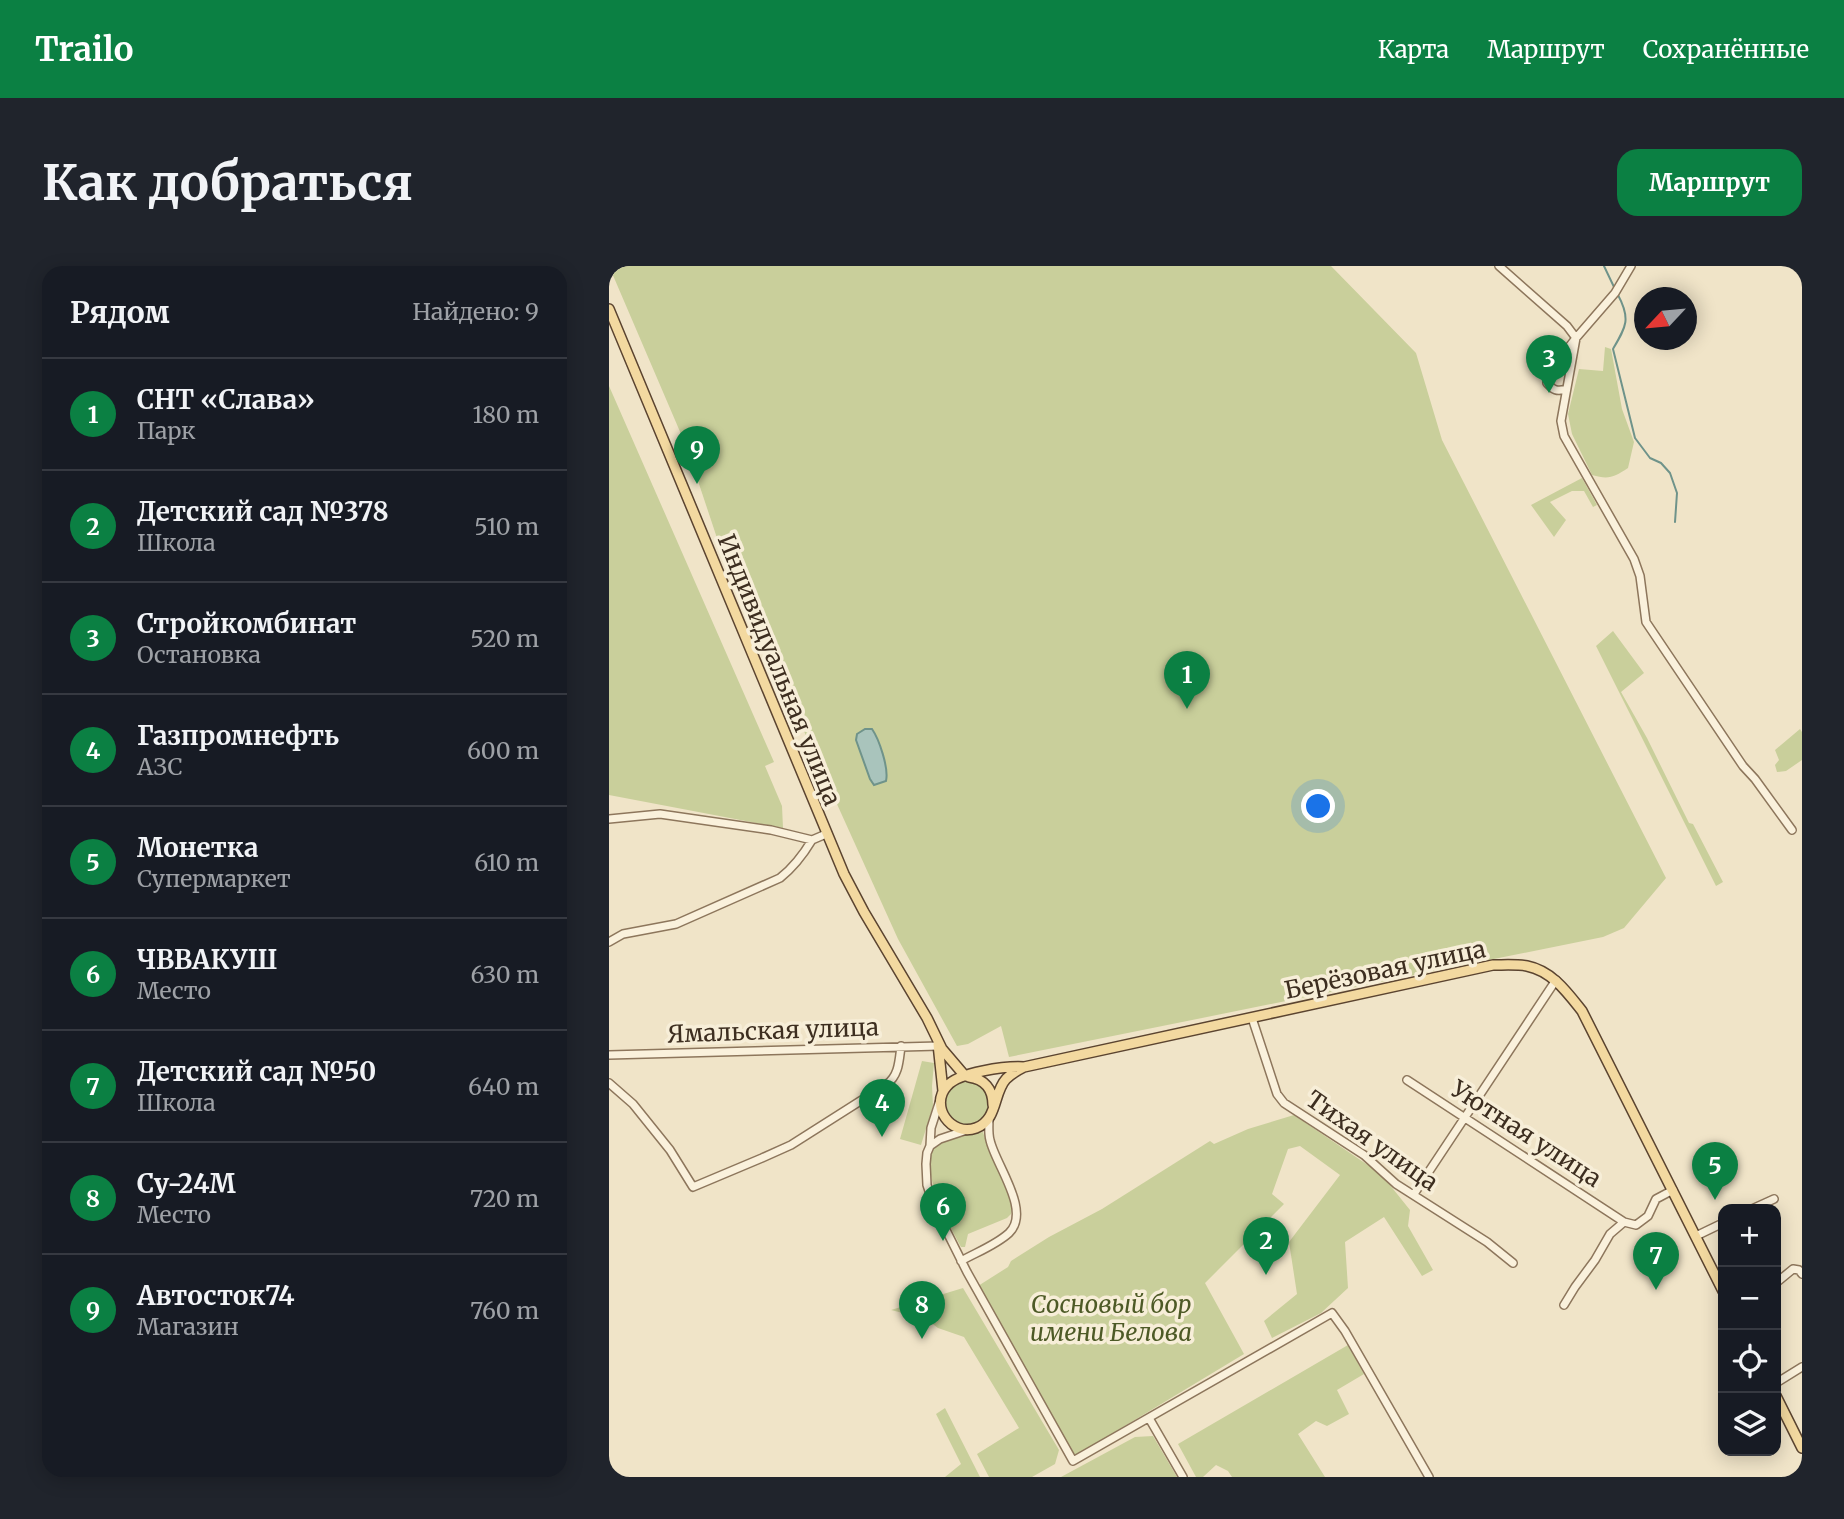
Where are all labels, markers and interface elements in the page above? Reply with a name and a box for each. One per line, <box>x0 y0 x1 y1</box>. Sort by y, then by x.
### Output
text: Trailo <box>35 29 133 70</box>
text: Карта <box>1378 34 1449 65</box>
text: Маршрут <box>1487 34 1605 65</box>
text: Сохранённые <box>1643 34 1809 65</box>
button: Маршрут <box>1617 149 1802 216</box>
text: Как добраться <box>42 152 413 213</box>
north arrow <box>1634 287 1697 350</box>
text: Рядом <box>70 293 170 331</box>
text: Найдено: 9 <box>413 297 539 326</box>
pin: 3 <box>1526 335 1572 393</box>
text: СНТ «Слава» <box>137 383 315 416</box>
text: 1 <box>88 400 98 429</box>
text: 180 m <box>473 400 539 429</box>
text: Парк <box>137 416 196 445</box>
pin: 9 <box>674 426 720 484</box>
text: Детский сад №378 <box>137 495 389 528</box>
text: 2 <box>86 512 100 541</box>
text: 510 m <box>474 512 539 541</box>
text: Школа <box>137 528 216 557</box>
street label: Индивидуальная улица <box>711 530 848 810</box>
text: Стройкомбинат <box>137 607 356 640</box>
text: 3 <box>86 624 100 653</box>
text: 520 m <box>470 624 539 653</box>
text: Остановка <box>137 640 261 669</box>
pin: 1 <box>1164 651 1210 709</box>
text: Газпромнефть <box>137 719 339 752</box>
text: 4 <box>86 736 100 765</box>
text: 600 m <box>467 736 539 765</box>
text: АЗС <box>137 752 182 781</box>
your location <box>1301 789 1335 823</box>
text: Монетка <box>137 831 259 864</box>
text: 5 <box>86 848 100 877</box>
text: 610 m <box>474 848 539 877</box>
text: Супермаркет <box>137 864 291 893</box>
street label: Берёзовая улица <box>1282 933 1488 1006</box>
text: ЧВВАКУШ <box>137 943 277 976</box>
text: 6 <box>86 960 100 989</box>
text: 630 m <box>471 960 539 989</box>
text: Место <box>137 976 211 1005</box>
street label: Ямальская улица <box>667 1011 879 1050</box>
text: Детский сад №50 <box>137 1055 376 1088</box>
text: 7 <box>86 1072 100 1101</box>
text: 640 m <box>468 1072 539 1101</box>
street label: Уютная улица <box>1444 1073 1608 1194</box>
pin: 4 <box>859 1079 905 1137</box>
street label: Тихая улица <box>1300 1084 1444 1198</box>
text: Школа <box>137 1088 216 1117</box>
pin: 5 <box>1692 1142 1738 1200</box>
text: Су-24М <box>137 1167 236 1200</box>
pin: 6 <box>920 1183 966 1241</box>
text: 8 <box>86 1184 100 1213</box>
text: 720 m <box>470 1184 539 1213</box>
text: Место <box>137 1200 211 1229</box>
map controls <box>1718 1204 1781 1456</box>
button: + <box>1718 1204 1781 1267</box>
pin: 2 <box>1243 1217 1289 1275</box>
pin: 7 <box>1633 1232 1679 1290</box>
button: − <box>1718 1267 1781 1330</box>
text: Автосток74 <box>137 1279 295 1312</box>
pin: 8 <box>899 1281 945 1339</box>
park label: Сосновый бор имени Белова <box>1030 1289 1192 1348</box>
text: 9 <box>86 1296 100 1325</box>
text: 760 m <box>470 1296 539 1325</box>
text: Магазин <box>137 1312 239 1341</box>
button: locate <box>1718 1330 1781 1393</box>
button: layers <box>1718 1393 1781 1456</box>

